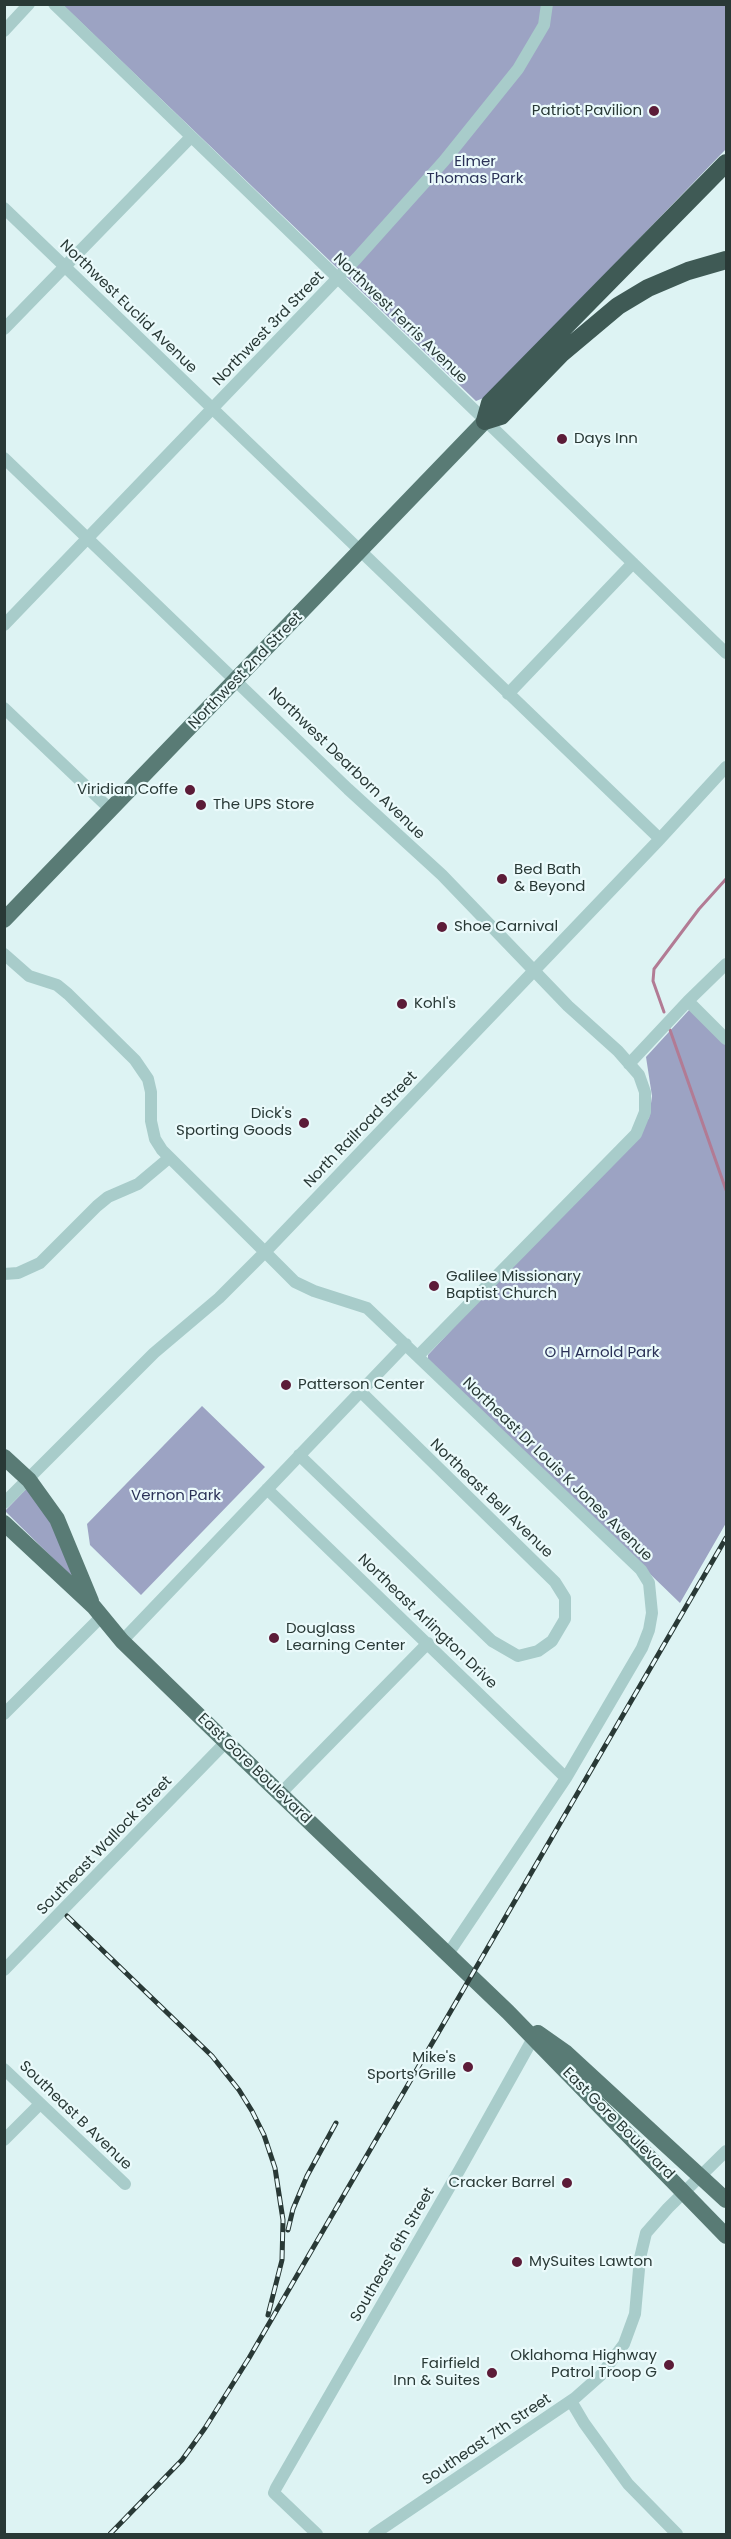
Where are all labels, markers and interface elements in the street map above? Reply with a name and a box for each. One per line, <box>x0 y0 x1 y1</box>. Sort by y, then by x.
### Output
place label: Patriot Pavilion <box>532 102 642 120</box>
marker: Patriot Pavilion <box>647 104 661 118</box>
park label: Elmer Thomas Park <box>427 153 523 188</box>
street label: Northwest Euclid Avenue <box>56 237 200 377</box>
street label: Northwest Ferris Avenue <box>329 250 471 388</box>
street label: Northwest 3rd Street <box>210 268 328 390</box>
place label: Days Inn <box>574 430 638 448</box>
marker: Days Inn <box>555 432 569 446</box>
street label: Northwest 2nd Street <box>185 609 307 733</box>
street label: Northwest Dearborn Avenue <box>264 684 428 844</box>
place label: Viridian Coffe <box>77 781 178 799</box>
marker: Viridian Coffe <box>183 783 197 797</box>
place label: The UPS Store <box>213 796 314 814</box>
marker: The UPS Store <box>194 798 208 812</box>
place label: Bed Bath & Beyond <box>514 861 585 896</box>
marker: Bed Bath & Beyond <box>495 872 509 886</box>
place label: Shoe Carnival <box>454 918 558 936</box>
marker: Shoe Carnival <box>435 920 449 934</box>
place label: Kohl's <box>414 995 456 1013</box>
marker: Kohl's <box>395 997 409 1011</box>
street label: North Railroad Street <box>301 1068 421 1192</box>
place label: Dick's Sporting Goods <box>176 1105 292 1140</box>
marker: Dick's Sporting Goods <box>297 1116 311 1130</box>
place label: Galilee Missionary Baptist Church <box>446 1268 581 1303</box>
marker: Galilee Missionary Baptist Church <box>427 1279 441 1293</box>
park label: O H Arnold Park <box>544 1344 660 1362</box>
street label: Northeast Dr Louis K Jones Avenue <box>458 1374 656 1566</box>
place label: Patterson Center <box>298 1376 425 1394</box>
marker: Patterson Center <box>279 1378 293 1392</box>
street label: Northeast Bell Avenue <box>426 1436 556 1562</box>
park label: Vernon Park <box>131 1487 221 1505</box>
street label: Northeast Arlington Drive <box>354 1551 500 1693</box>
place label: Douglass Learning Center <box>286 1620 405 1655</box>
marker: Douglass Learning Center <box>267 1631 281 1645</box>
street label: East Gore Boulevard <box>193 1710 315 1828</box>
street label: Southeast Wallock Street <box>34 1773 176 1919</box>
place label: Mike's Sports Grille <box>367 2049 456 2084</box>
street label: Southeast B Avenue <box>15 2058 135 2174</box>
marker: Mike's Sports Grille <box>461 2060 475 2074</box>
street label: East Gore Boulevard <box>558 2064 678 2184</box>
place label: Cracker Barrel <box>448 2174 555 2192</box>
marker: Cracker Barrel <box>560 2176 574 2190</box>
street label: Southeast 6th Street <box>347 2185 439 2325</box>
place label: MySuites Lawton <box>529 2253 653 2271</box>
marker: MySuites Lawton <box>510 2255 524 2269</box>
place label: Oklahoma Highway Patrol Troop G <box>510 2347 657 2382</box>
place label: Fairfield Inn & Suites <box>393 2355 480 2390</box>
marker: Oklahoma Highway Patrol Troop G <box>662 2358 676 2372</box>
marker: Fairfield Inn & Suites <box>485 2366 499 2380</box>
street label: Southeast 7th Street <box>419 2390 555 2490</box>

